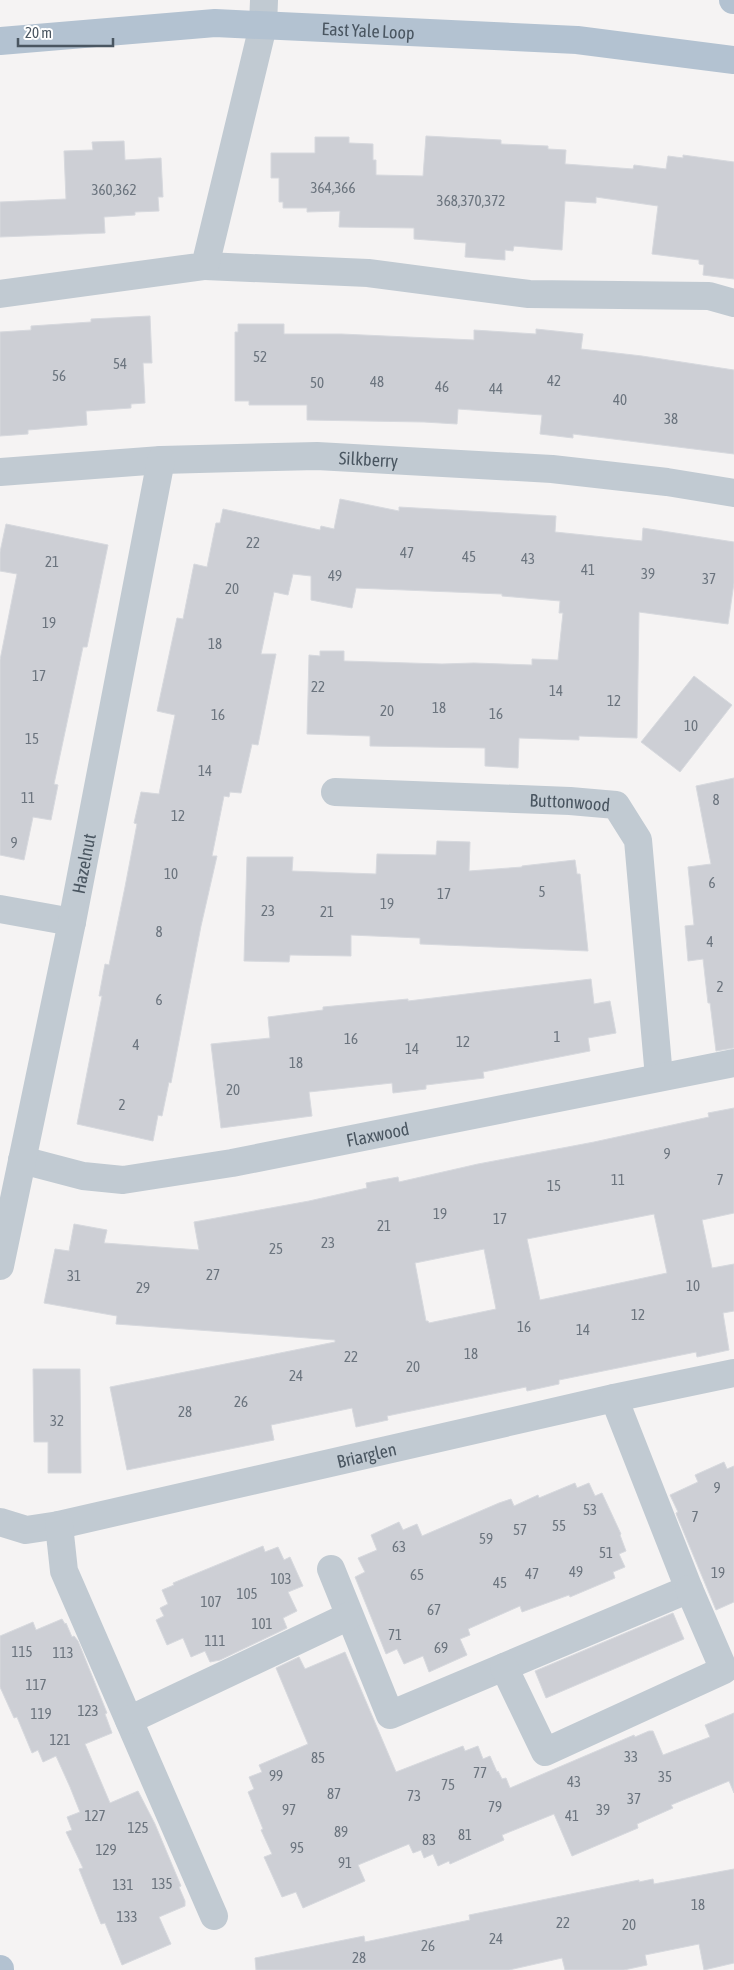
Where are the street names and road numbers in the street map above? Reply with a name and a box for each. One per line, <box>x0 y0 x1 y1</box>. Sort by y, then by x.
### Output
street label: East Yale Loop <box>321 18 415 43</box>
street label: Silkberry <box>338 447 399 471</box>
street label: Buttonwood <box>529 789 611 815</box>
street label: Hazelnut <box>67 832 99 895</box>
street label: Flaxwood <box>344 1117 411 1151</box>
street label: Briarglen <box>335 1438 398 1472</box>

